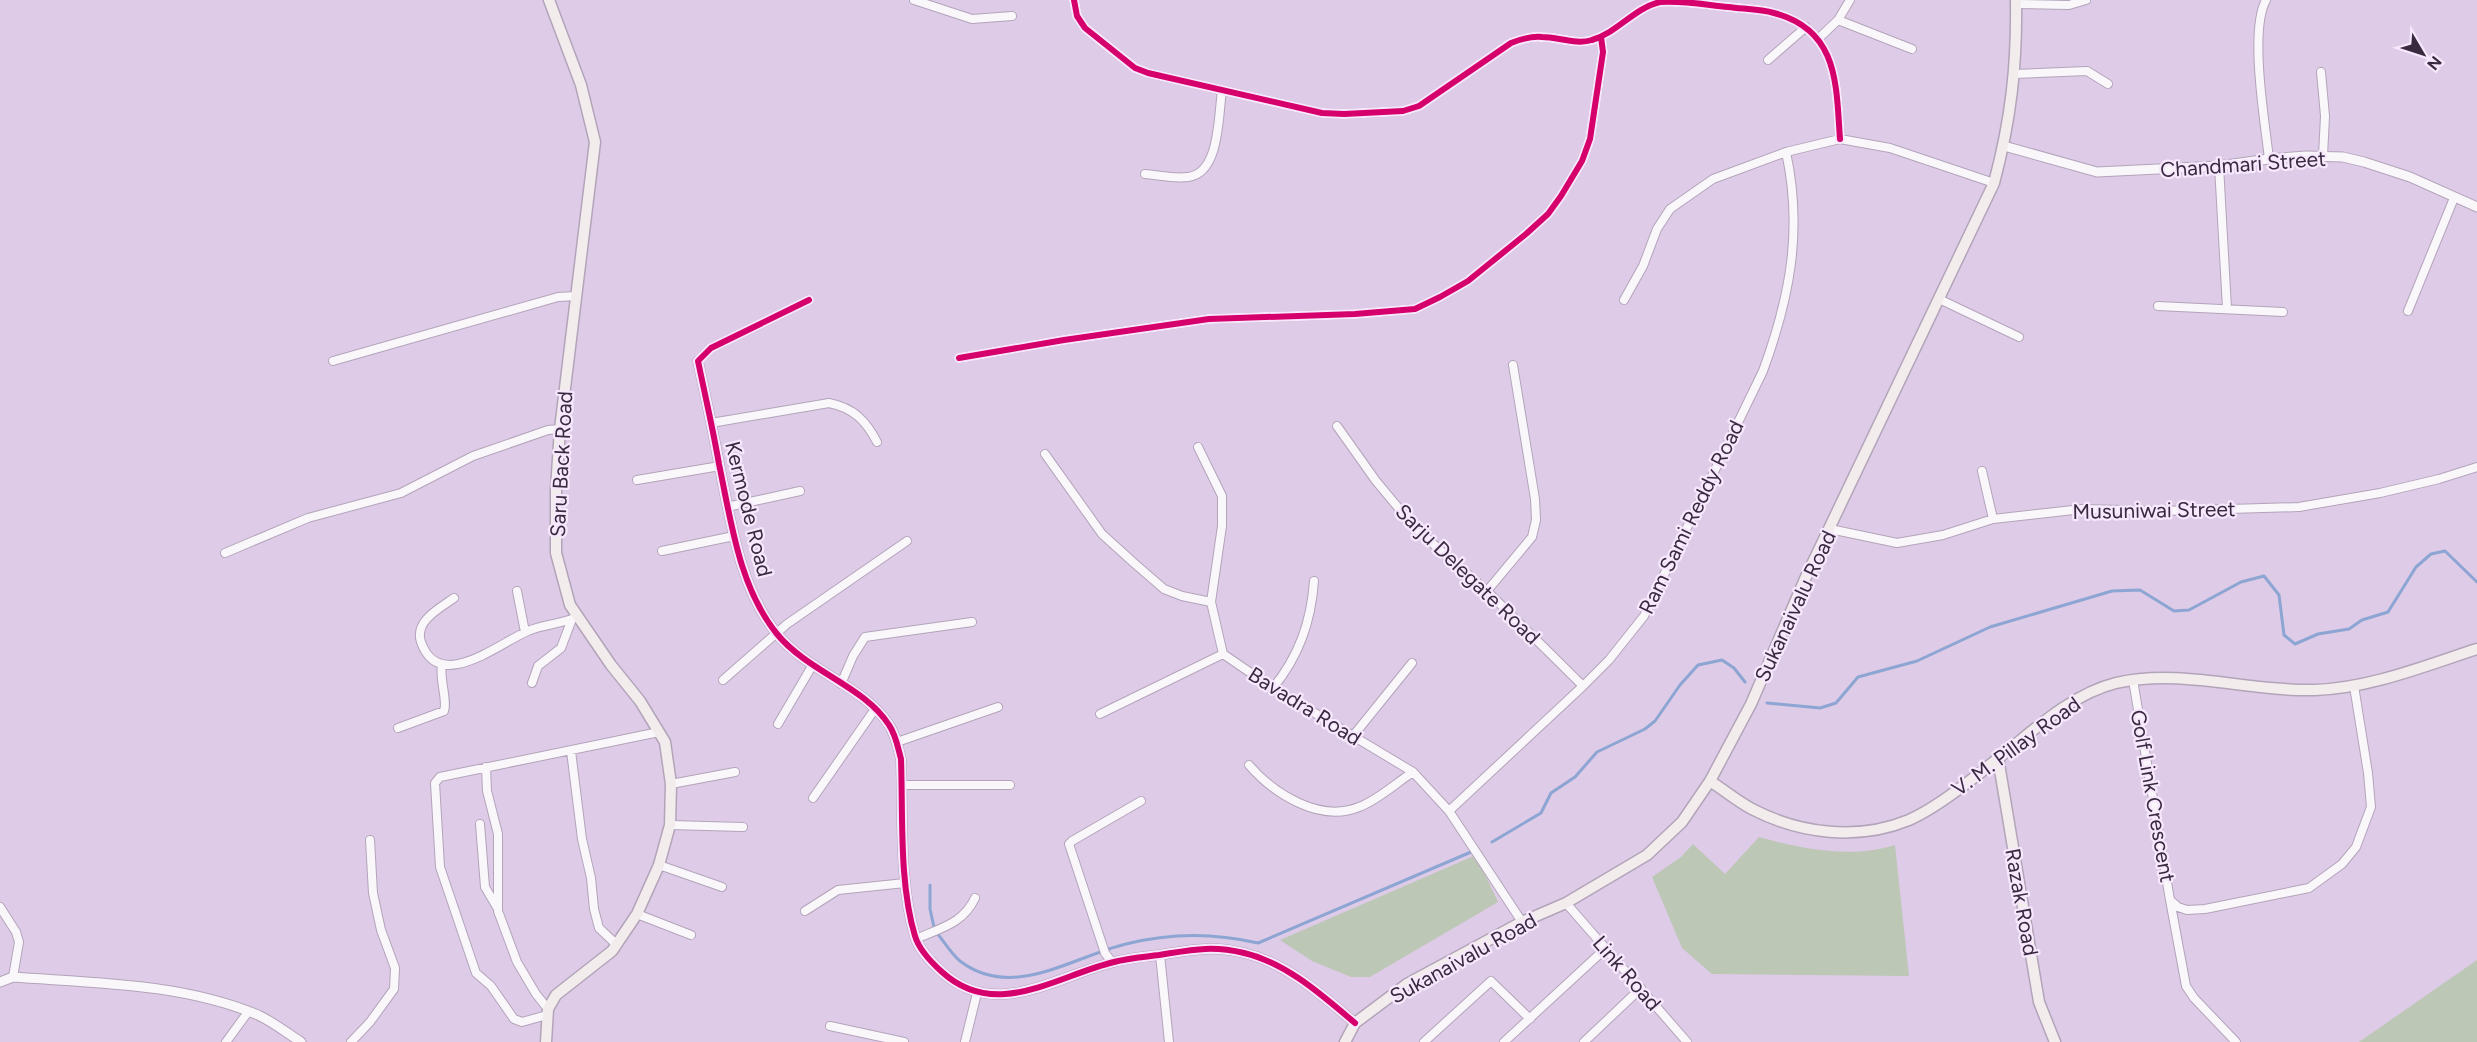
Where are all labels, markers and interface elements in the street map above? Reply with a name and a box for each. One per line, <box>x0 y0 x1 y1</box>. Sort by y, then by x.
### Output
north arrow <box>2393 24 2453 84</box>
text: N <box>2423 52 2446 74</box>
street label: Chandmari Street <box>2159 146 2327 182</box>
street label: Saru Back Road <box>545 390 577 538</box>
street label: Ram Sami Reddy Road <box>1633 416 1749 618</box>
street label: Kermode Road <box>720 439 778 579</box>
street label: Musuniwai Street <box>2072 496 2236 524</box>
street label: Sarju Delegate Road <box>1391 499 1545 649</box>
street label: Sukanaivalu Road <box>1749 526 1841 686</box>
street label: Bavadra Road <box>1244 661 1366 751</box>
street label: V. M. Pillay Road <box>1947 691 2085 801</box>
street label: Golf Link Crescent <box>2126 708 2180 884</box>
street label: Razak Road <box>2000 846 2044 958</box>
street label: Sukanaivalu Road <box>1385 907 1541 1009</box>
street label: Link Road <box>1588 930 1666 1016</box>

